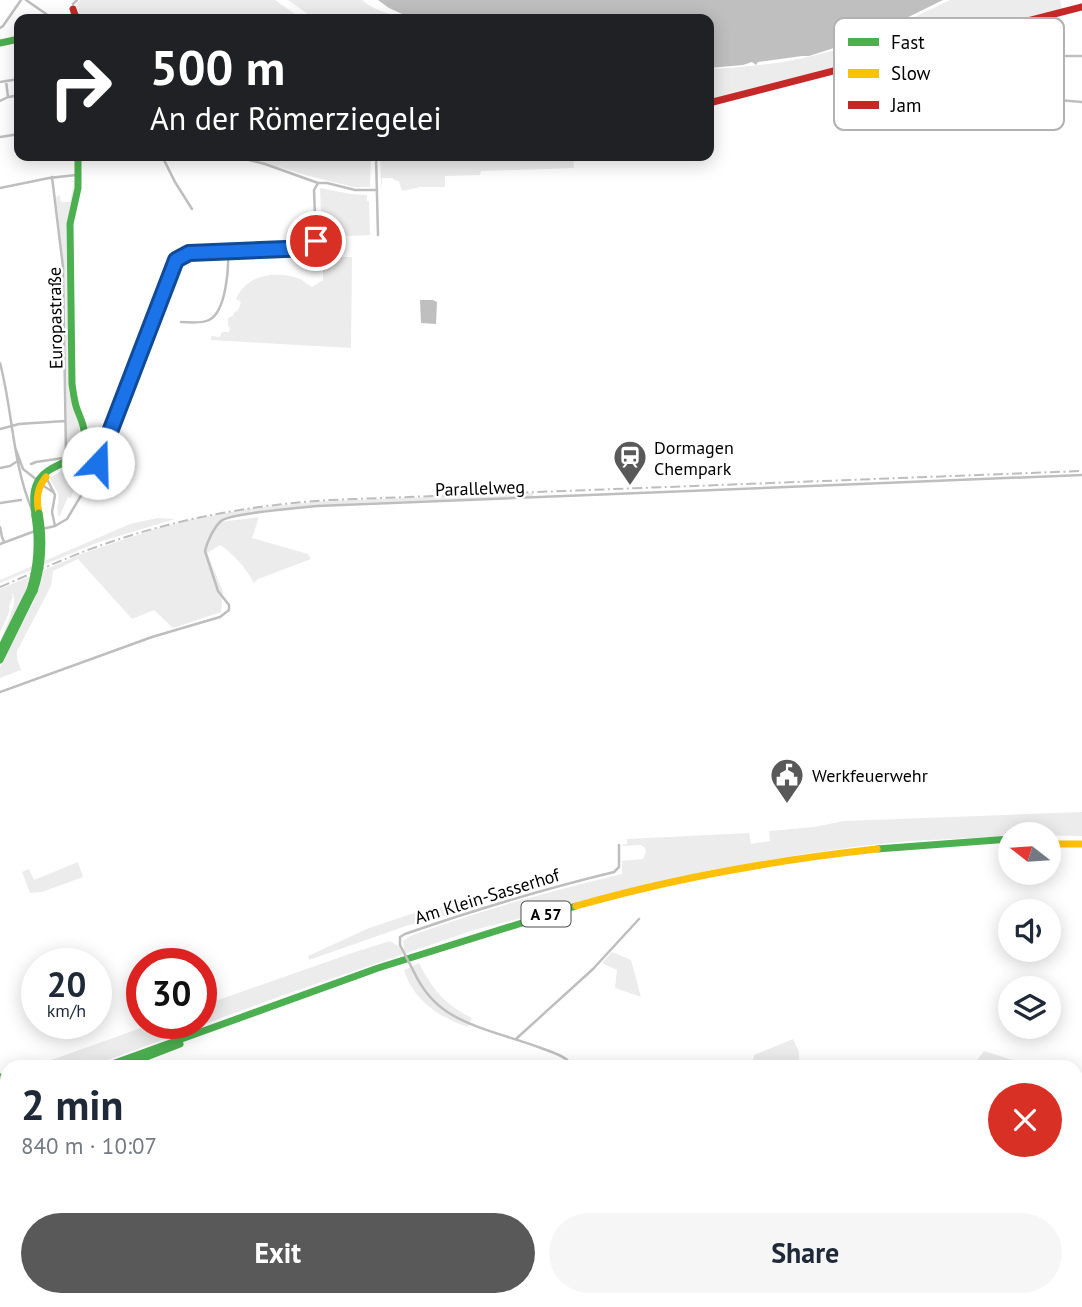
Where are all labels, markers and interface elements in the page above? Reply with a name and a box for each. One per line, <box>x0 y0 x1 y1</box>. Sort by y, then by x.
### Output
legend <box>834 18 1064 130</box>
text: Fast <box>891 30 925 54</box>
text: 500 m <box>150 35 285 99</box>
icon: right <box>35 42 126 133</box>
text: Slow <box>891 61 931 85</box>
text: Jam <box>890 93 921 117</box>
text: An der Römerziegelei <box>150 97 442 139</box>
pin <box>286 211 346 271</box>
icon: arrive <box>297 222 335 260</box>
street label: Europastraße <box>43 267 67 369</box>
position arrow <box>61 426 135 500</box>
place label: Dormagen Chempark <box>654 436 734 480</box>
station icon: Dormagen Chempark <box>611 438 649 487</box>
street label: Parallelweg <box>435 475 525 501</box>
public building icon: Werkfeuerwehr <box>768 756 806 805</box>
place label: Werkfeuerwehr <box>812 764 928 787</box>
north arrow <box>998 822 1060 886</box>
map controls <box>998 822 1061 1039</box>
street label: Am Klein-Sasserhof <box>412 863 563 929</box>
button: sound <box>998 899 1061 962</box>
road number: A 57 <box>522 902 570 926</box>
speed limit sign: 30 <box>126 948 217 1039</box>
text: 20 <box>47 961 86 1007</box>
button: layers <box>998 976 1061 1039</box>
text: km/h <box>47 999 86 1022</box>
text: 2 min <box>21 1077 123 1132</box>
button: close <box>988 1083 1062 1157</box>
text: 840 m · 10:07 <box>21 1131 157 1160</box>
button: Exit <box>21 1213 535 1293</box>
button: Share <box>549 1213 1062 1293</box>

